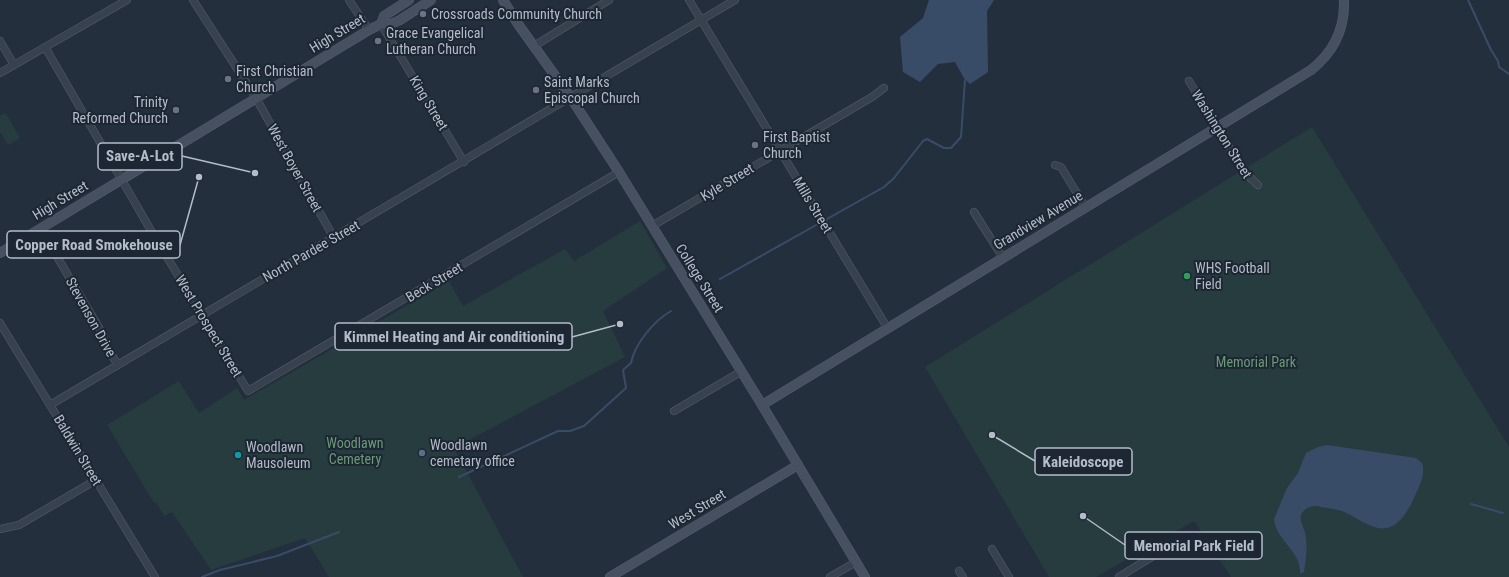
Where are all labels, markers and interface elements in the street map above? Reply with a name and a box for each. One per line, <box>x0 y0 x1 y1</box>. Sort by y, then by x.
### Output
place label: Crossroads Community Church <box>431 6 602 22</box>
marker: Crossroads Community Church <box>418 9 428 19</box>
street label: High Street <box>306 10 368 56</box>
place label: Grace Evangelical Lutheran Church <box>386 25 484 57</box>
marker: Grace Evangelical Lutheran Church <box>373 36 383 46</box>
place label: First Christian Church <box>236 63 313 95</box>
street label: King Street <box>407 73 451 133</box>
marker: First Christian Church <box>223 74 233 84</box>
place label: Saint Marks Episcopal Church <box>544 74 640 106</box>
marker: Saint Marks Episcopal Church <box>531 85 541 95</box>
street label: Washington Street <box>1188 87 1256 181</box>
place label: Trinity Reformed Church <box>72 94 168 126</box>
marker: Trinity Reformed Church <box>171 105 181 115</box>
street label: West Boyer Street <box>264 121 326 215</box>
place label: First Baptist Church <box>763 129 830 161</box>
marker: First Baptist Church <box>750 140 760 150</box>
callout: Save-A-Lot <box>98 143 182 170</box>
text: Save-A-Lot <box>106 147 174 165</box>
street label: Kyle Street <box>698 160 756 204</box>
street label: Mills Street <box>790 174 836 236</box>
street label: High Street <box>29 177 91 223</box>
street label: Grandview Avenue <box>991 187 1086 253</box>
street label: North Pardee Street <box>260 217 362 285</box>
callout: Copper Road Smokehouse <box>7 231 180 258</box>
text: Copper Road Smokehouse <box>15 236 173 254</box>
street label: College Street <box>673 241 727 315</box>
street label: Beck Street <box>403 259 465 305</box>
place label: WHS Football Field <box>1195 260 1270 292</box>
marker: WHS Football Field <box>1182 271 1192 281</box>
street label: West Prospect Street <box>172 272 246 380</box>
street label: Stevenson Drive <box>63 274 120 360</box>
callout: Kimmel Heating and Air conditioning <box>335 323 572 350</box>
text: Kimmel Heating and Air conditioning <box>344 328 564 346</box>
park label: Memorial Park <box>1216 354 1297 370</box>
street label: Baldwin Street <box>51 412 105 488</box>
park label: Woodlawn Cemetery <box>326 435 384 467</box>
place label: Woodlawn cemetary office <box>430 437 515 469</box>
place label: Woodlawn Mausoleum <box>246 439 311 471</box>
marker: Woodlawn cemetary office <box>417 448 427 458</box>
callout: Kaleidoscope <box>1035 448 1132 475</box>
marker: Woodlawn Mausoleum <box>233 450 243 460</box>
text: Kaleidoscope <box>1043 453 1123 471</box>
street label: West Street <box>666 486 728 532</box>
callout: Memorial Park Field <box>1125 532 1262 559</box>
text: Memorial Park Field <box>1134 537 1254 555</box>

